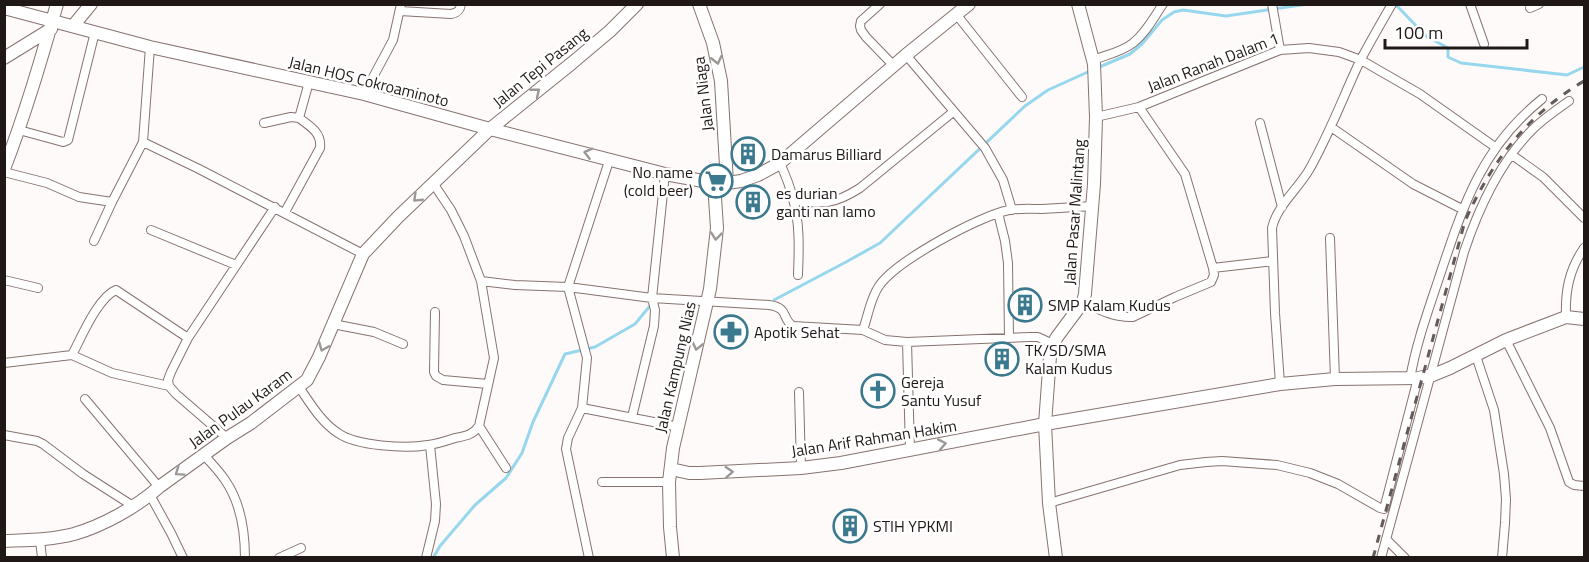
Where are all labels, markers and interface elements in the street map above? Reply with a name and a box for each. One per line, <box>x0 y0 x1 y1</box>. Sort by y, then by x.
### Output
scale bar <box>1385 12 1528 50</box>
text: 100 m <box>1394 19 1443 46</box>
street label: Jalan Tepi Pasang <box>487 21 593 113</box>
street label: Jalan Ranah Dalam 1 <box>1144 26 1282 98</box>
street label: Jalan HOS Cokroaminoto <box>286 49 452 113</box>
street label: Jalan Niaga <box>687 55 719 133</box>
one-way arrow <box>709 55 722 65</box>
one-way arrow <box>529 89 540 100</box>
building icon: Damarus Billiard <box>730 136 766 172</box>
street label: Jalan Pasar Malintang <box>1057 138 1091 286</box>
place label: Damarus Billiard <box>771 142 882 166</box>
one-way arrow <box>583 147 593 160</box>
place label: No name (cold beer) <box>624 160 693 202</box>
supermarket icon: No name (cold beer) <box>698 163 734 199</box>
place label: es durian ganti nan lamo <box>776 181 876 223</box>
building icon: es durian ganti nan lamo <box>735 184 771 220</box>
one-way arrow <box>414 191 424 202</box>
one-way arrow <box>710 231 723 241</box>
building icon: SMP Kalam Kudus <box>1007 287 1043 323</box>
place label: SMP Kalam Kudus <box>1048 293 1171 317</box>
street label: Jalan Kampung Nias <box>648 299 702 435</box>
pharmacy icon: Apotik Sehat <box>713 314 749 350</box>
place label: Apotik Sehat <box>754 320 840 344</box>
place label: TK/SD/SMA Kalam Kudus <box>1025 338 1113 380</box>
one-way arrow <box>318 340 330 351</box>
one-way arrow <box>691 341 704 351</box>
building icon: TK/SD/SMA Kalam Kudus <box>984 341 1020 377</box>
street label: Jalan Pulau Karam <box>184 362 296 454</box>
place label: Gereja Santu Yusuf <box>901 370 982 412</box>
church icon: Gereja Santu Yusuf <box>860 373 896 409</box>
street label: Jalan Arif Rahman Hakim <box>790 413 958 463</box>
one-way arrow <box>937 438 947 451</box>
one-way arrow <box>175 465 186 476</box>
one-way arrow <box>724 466 733 479</box>
building icon: STIH YPKMI <box>832 508 868 544</box>
place label: STIH YPKMI <box>873 514 953 538</box>

